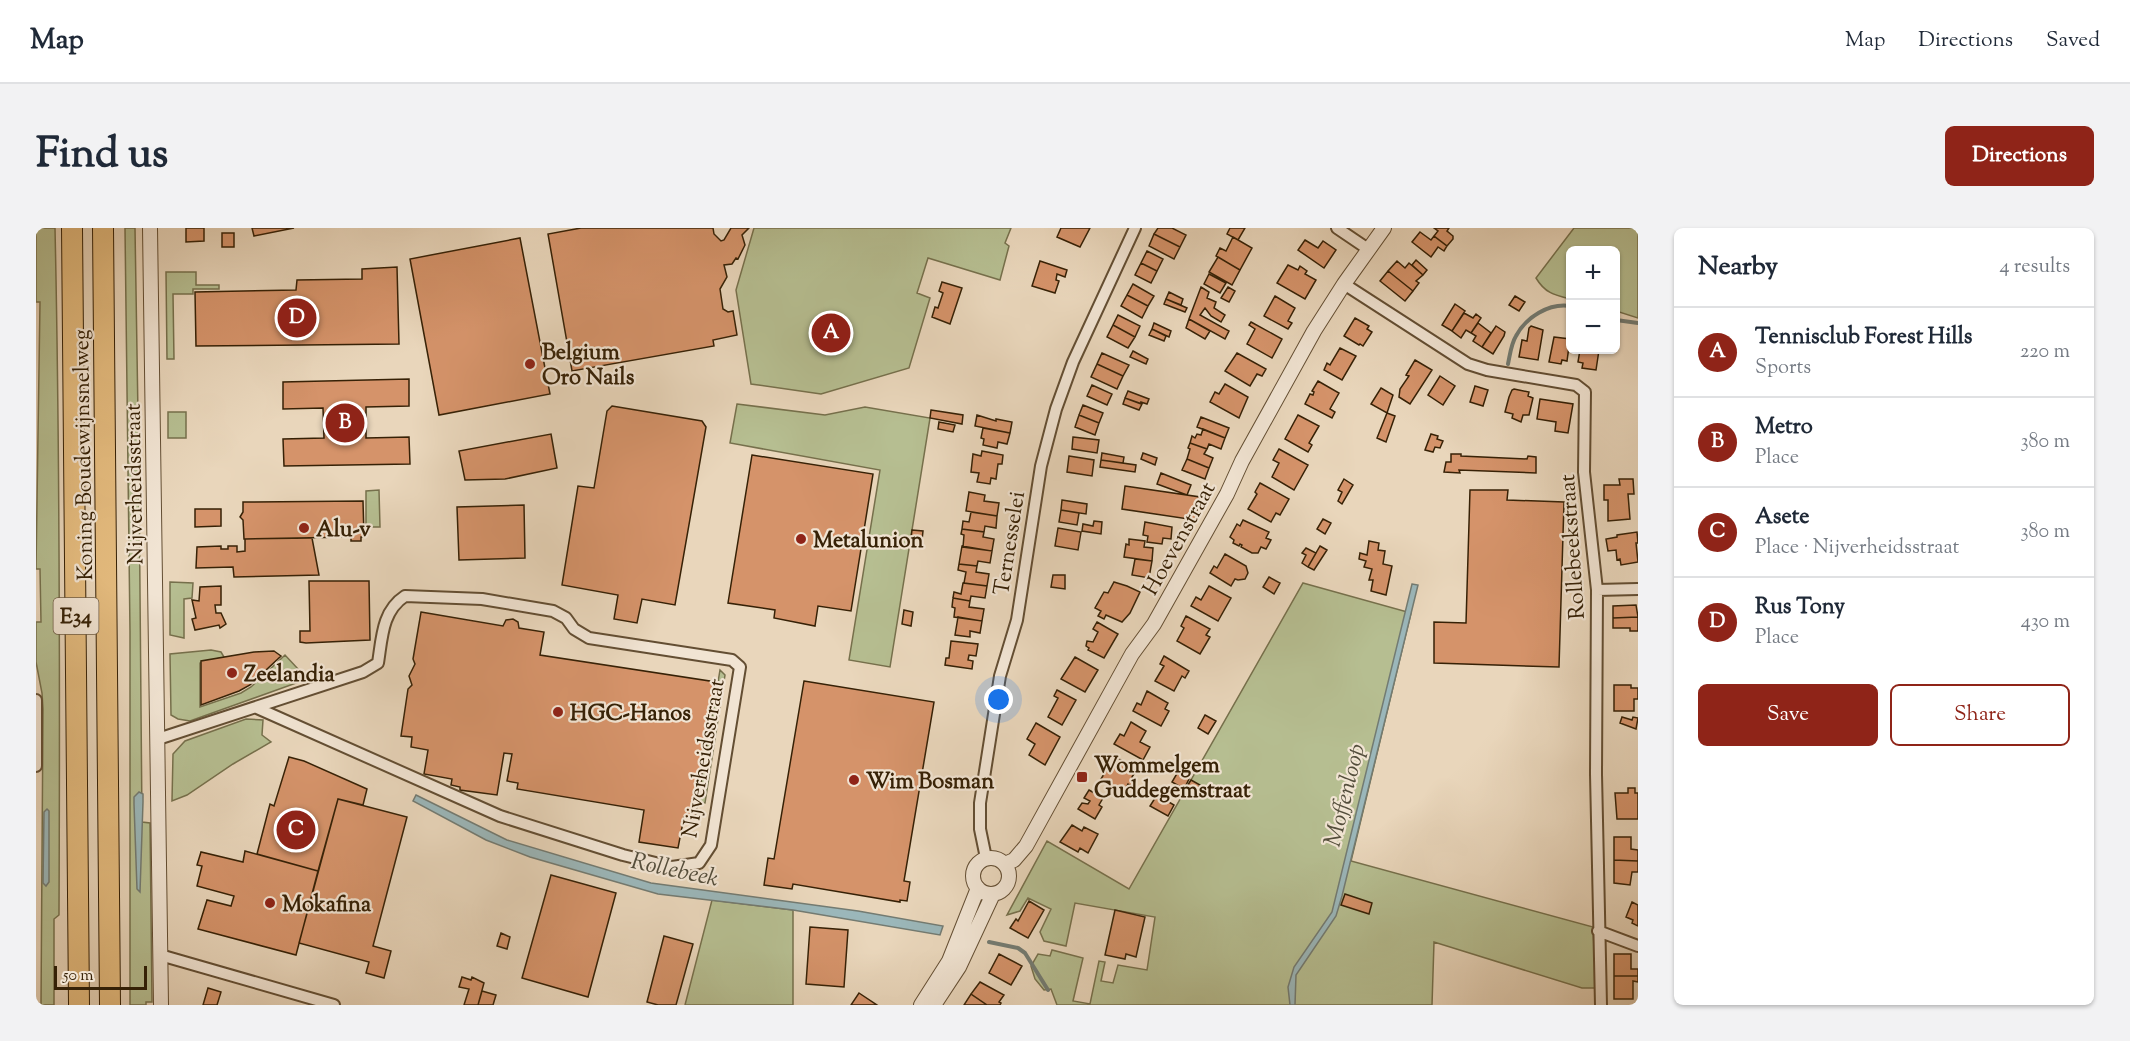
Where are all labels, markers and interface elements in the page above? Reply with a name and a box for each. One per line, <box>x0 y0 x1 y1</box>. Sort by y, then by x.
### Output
text: Map <box>30 21 84 61</box>
text: Map <box>1845 26 1885 56</box>
text: Directions <box>1918 26 2013 56</box>
text: Saved <box>2046 26 2100 56</box>
text: Find us <box>36 126 168 186</box>
button: Directions <box>1945 126 2094 186</box>
map controls <box>1566 246 1620 354</box>
button: + <box>1566 246 1620 300</box>
text: Nearby <box>1698 249 1778 286</box>
text: 4 results <box>1999 253 2070 282</box>
pin: D <box>278 296 316 340</box>
button: − <box>1566 300 1620 354</box>
pin: A <box>812 310 850 356</box>
text: Tennisclub Forest Hills <box>1755 322 1972 354</box>
street label: Koning Boudewijnsnelweg <box>67 329 103 581</box>
place label: Belgium Oro Nails <box>542 338 635 395</box>
text: A <box>1709 338 1726 367</box>
text: 220 m <box>2020 338 2070 367</box>
text: Sports <box>1755 354 1811 383</box>
marker: Belgium Oro Nails <box>523 357 537 371</box>
pin: B <box>326 400 364 446</box>
street label: Nijverheidsstraat <box>119 403 153 565</box>
text: Metro <box>1755 412 1813 444</box>
text: B <box>1711 428 1724 457</box>
text: 380 m <box>2021 428 2070 457</box>
text: Place <box>1755 444 1799 473</box>
street label: Rollebeekstraat <box>1553 473 1595 621</box>
street label: Hoevenstraat <box>1136 476 1225 602</box>
street label: Ternesselei <box>987 489 1035 598</box>
text: Asete <box>1755 502 1809 534</box>
place label: Alu-v <box>316 515 371 547</box>
text: C <box>1709 518 1726 547</box>
text: 380 m <box>2021 518 2070 547</box>
marker: Alu-v <box>297 521 311 535</box>
place label: Metalunion <box>813 526 923 558</box>
marker: Metalunion <box>794 532 808 546</box>
text: Place · Nijverheidsstraat <box>1755 534 1959 563</box>
text: Rus Tony <box>1755 592 1845 624</box>
road number: E34 <box>54 598 99 634</box>
text: D <box>1710 608 1725 637</box>
text: 430 m <box>2021 608 2070 637</box>
text: Place <box>1755 624 1799 653</box>
place label: Zeelandia <box>244 660 336 692</box>
marker: Zeelandia <box>225 666 239 680</box>
street label: Nijverheidsstraat <box>675 676 735 841</box>
button: Save <box>1698 684 1878 746</box>
button: Share <box>1890 684 2070 746</box>
your location <box>984 685 1013 714</box>
place label: HGC-Hanos <box>570 699 691 731</box>
marker: HGC-Hanos <box>551 705 565 719</box>
water label: Moffenloop <box>1317 740 1375 851</box>
place label: Wommelgem Guddegemstraat <box>1094 751 1251 808</box>
place label: Wim Bosman <box>866 767 994 799</box>
marker: Wommelgem Guddegemstraat <box>1075 770 1089 784</box>
marker: Wim Bosman <box>847 773 861 787</box>
pin: C <box>276 808 316 852</box>
water label: Rollebeek <box>628 845 722 897</box>
place label: Mokafina <box>282 890 372 922</box>
marker: Mokafina <box>263 896 277 910</box>
scale bar <box>54 963 147 990</box>
text: 50 m <box>63 965 94 988</box>

